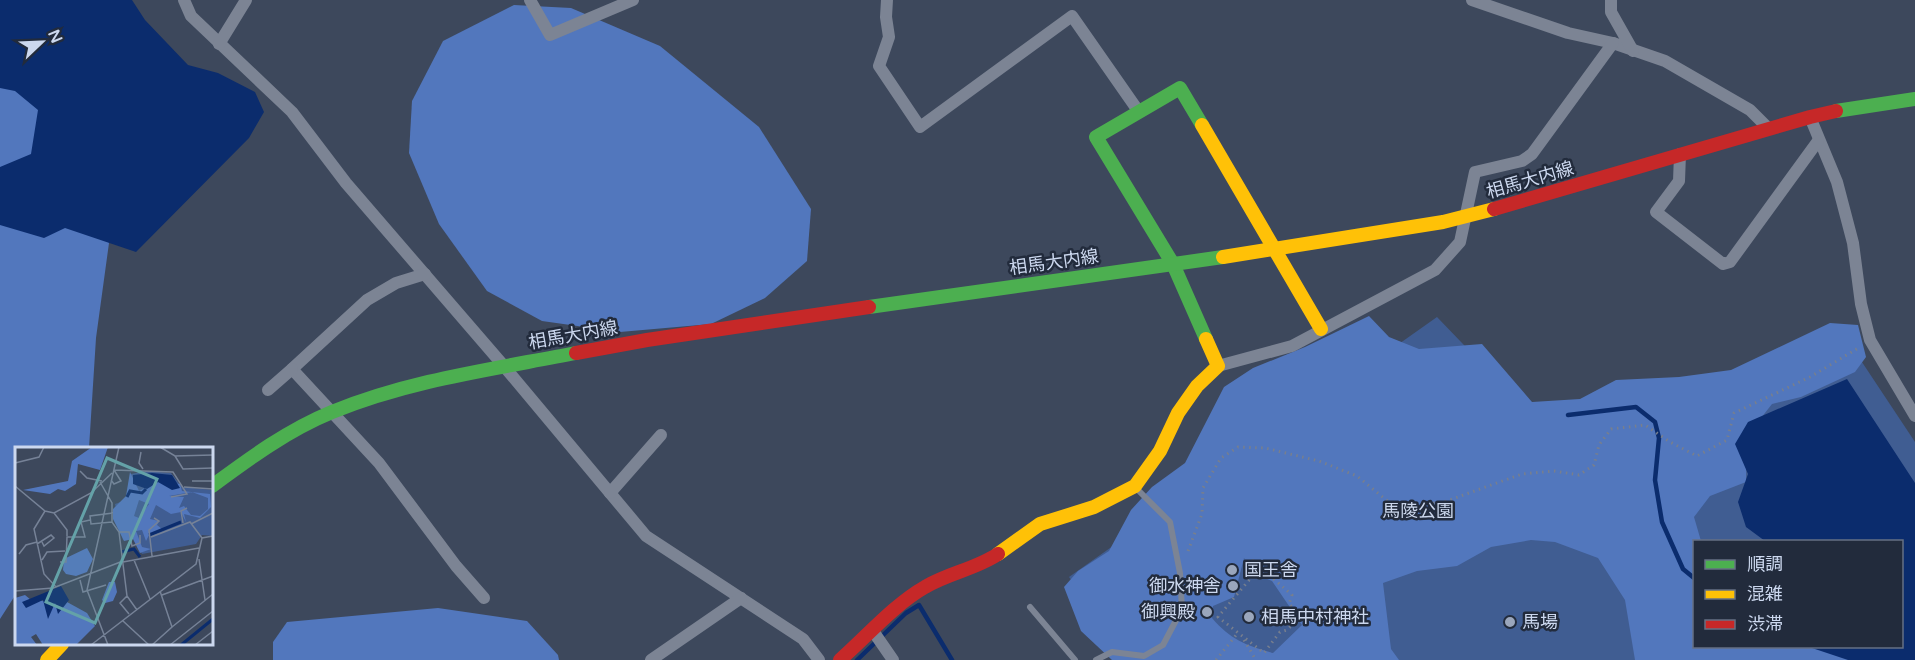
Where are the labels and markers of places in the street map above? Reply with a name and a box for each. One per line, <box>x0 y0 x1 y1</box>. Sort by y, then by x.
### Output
place label: 国王舎 <box>1244 559 1298 581</box>
marker: 国王舎 <box>1225 563 1239 577</box>
place label: 御水神舎 <box>1149 575 1221 597</box>
marker: 御水神舎 <box>1226 579 1240 593</box>
place label: 御興殿 <box>1141 601 1195 623</box>
marker: 御興殿 <box>1200 605 1214 619</box>
place label: 相馬中村神社 <box>1261 606 1369 628</box>
marker: 相馬中村神社 <box>1242 610 1256 624</box>
place label: 馬場 <box>1522 611 1558 633</box>
marker: 馬場 <box>1503 615 1517 629</box>

